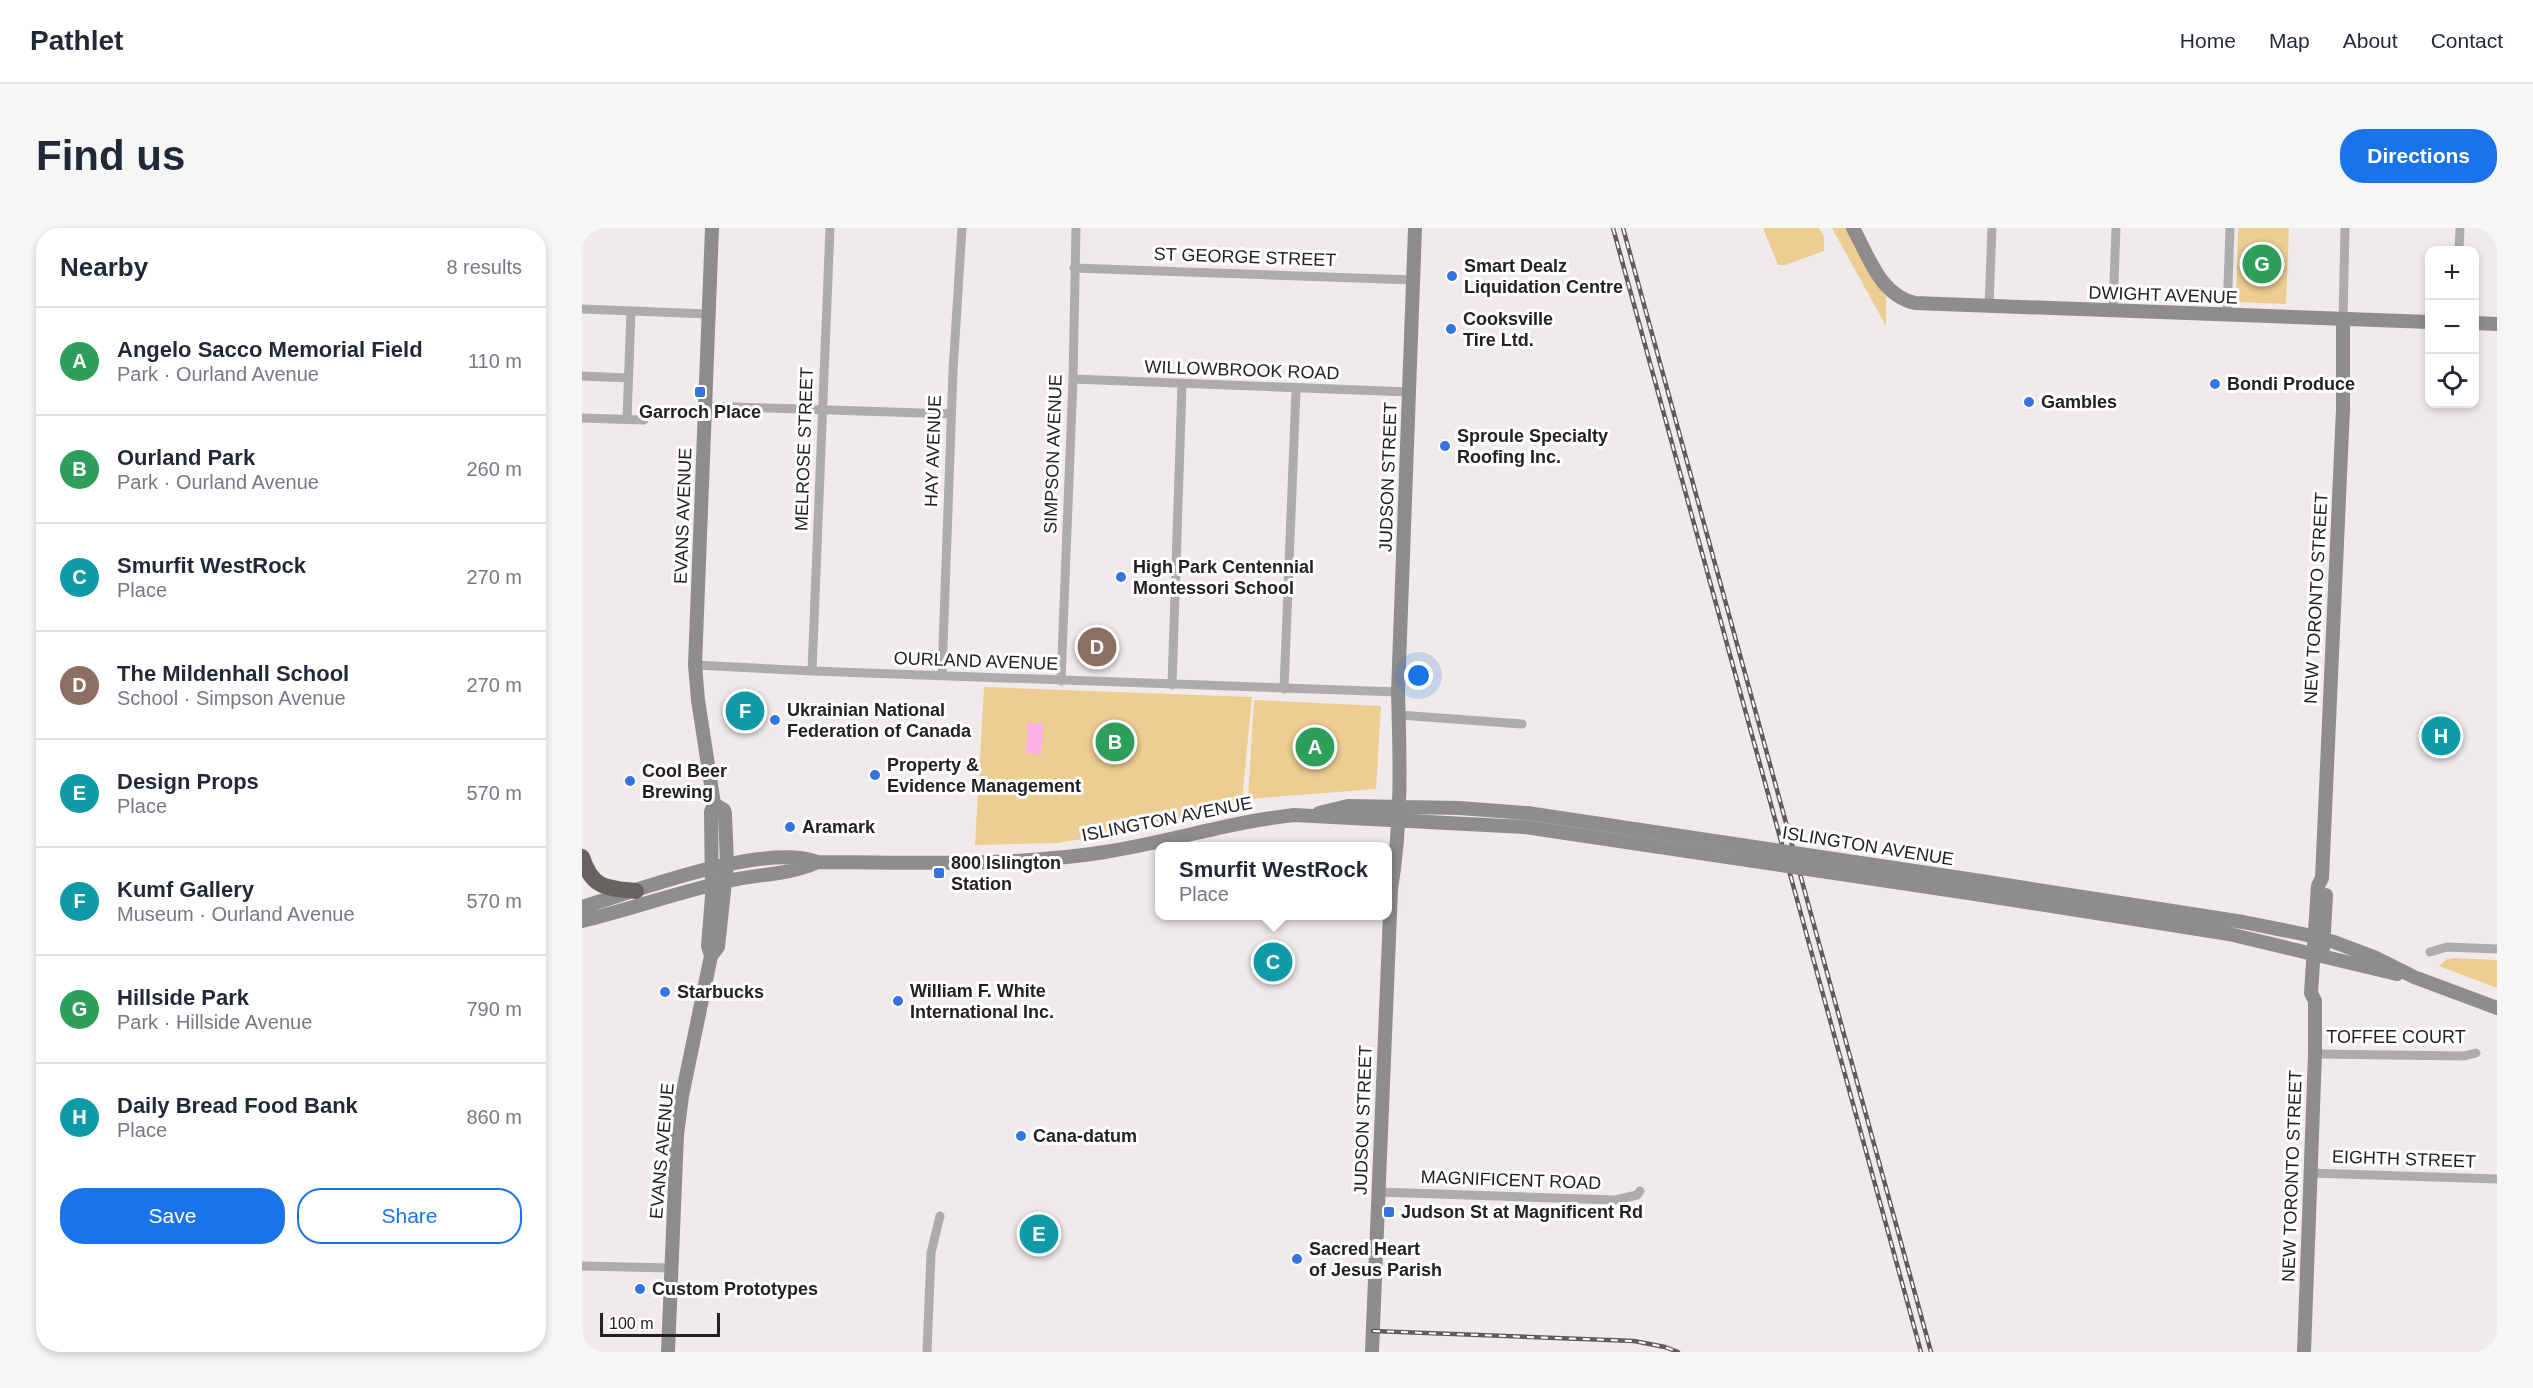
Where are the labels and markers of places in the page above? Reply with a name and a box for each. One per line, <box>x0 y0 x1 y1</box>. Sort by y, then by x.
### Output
pin: G <box>2242 242 2282 286</box>
place label: Smart Dealz Liquidation Centre <box>1464 256 1623 297</box>
marker: Smart Dealz Liquidation Centre <box>1445 269 1459 283</box>
place label: Cooksville Tire Ltd. <box>1463 309 1553 350</box>
marker: Cooksville Tire Ltd. <box>1444 322 1458 336</box>
place label: Bondi Produce <box>2227 374 2355 394</box>
marker: Bondi Produce <box>2208 377 2222 391</box>
marker: Garroch Place <box>693 385 707 399</box>
place label: Gambles <box>2041 392 2117 412</box>
marker: Gambles <box>2022 395 2036 409</box>
place label: Garroch Place <box>639 402 761 422</box>
place label: Sproule Specialty Roofing Inc. <box>1457 426 1608 467</box>
marker: Sproule Specialty Roofing Inc. <box>1438 439 1452 453</box>
place label: High Park Centennial Montessori School <box>1133 557 1314 598</box>
marker: High Park Centennial Montessori School <box>1114 570 1128 584</box>
pin: D <box>1078 624 1116 670</box>
pin: F <box>726 688 764 734</box>
place label: Ukrainian National Federation of Canada <box>787 700 972 741</box>
marker: Ukrainian National Federation of Canada <box>768 713 782 727</box>
pin: H <box>2422 714 2460 758</box>
pin: B <box>1096 720 1134 764</box>
pin: A <box>1296 724 1334 770</box>
place label: Property & Evidence Management <box>887 755 1081 796</box>
place label: Cool Beer Brewing <box>642 761 727 802</box>
marker: Property & Evidence Management <box>868 768 882 782</box>
marker: Cool Beer Brewing <box>623 774 637 788</box>
place label: Aramark <box>802 817 876 837</box>
marker: Aramark <box>783 820 797 834</box>
place label: 800 Islington Station <box>951 853 1061 894</box>
marker: 800 Islington Station <box>932 866 946 880</box>
pin: C <box>1254 940 1292 984</box>
place label: William F. White International Inc. <box>910 981 1054 1022</box>
place label: Starbucks <box>677 982 764 1002</box>
marker: Starbucks <box>658 985 672 999</box>
marker: William F. White International Inc. <box>891 994 905 1008</box>
place label: Cana-datum <box>1033 1126 1137 1146</box>
marker: Cana-datum <box>1014 1129 1028 1143</box>
place label: Judson St at Magnificent Rd <box>1401 1202 1643 1222</box>
marker: Judson St at Magnificent Rd <box>1382 1205 1396 1219</box>
pin: E <box>1020 1212 1058 1256</box>
place label: Sacred Heart of Jesus Parish <box>1309 1239 1442 1280</box>
marker: Sacred Heart of Jesus Parish <box>1290 1252 1304 1266</box>
place label: Custom Prototypes <box>652 1279 818 1299</box>
marker: Custom Prototypes <box>633 1282 647 1296</box>

